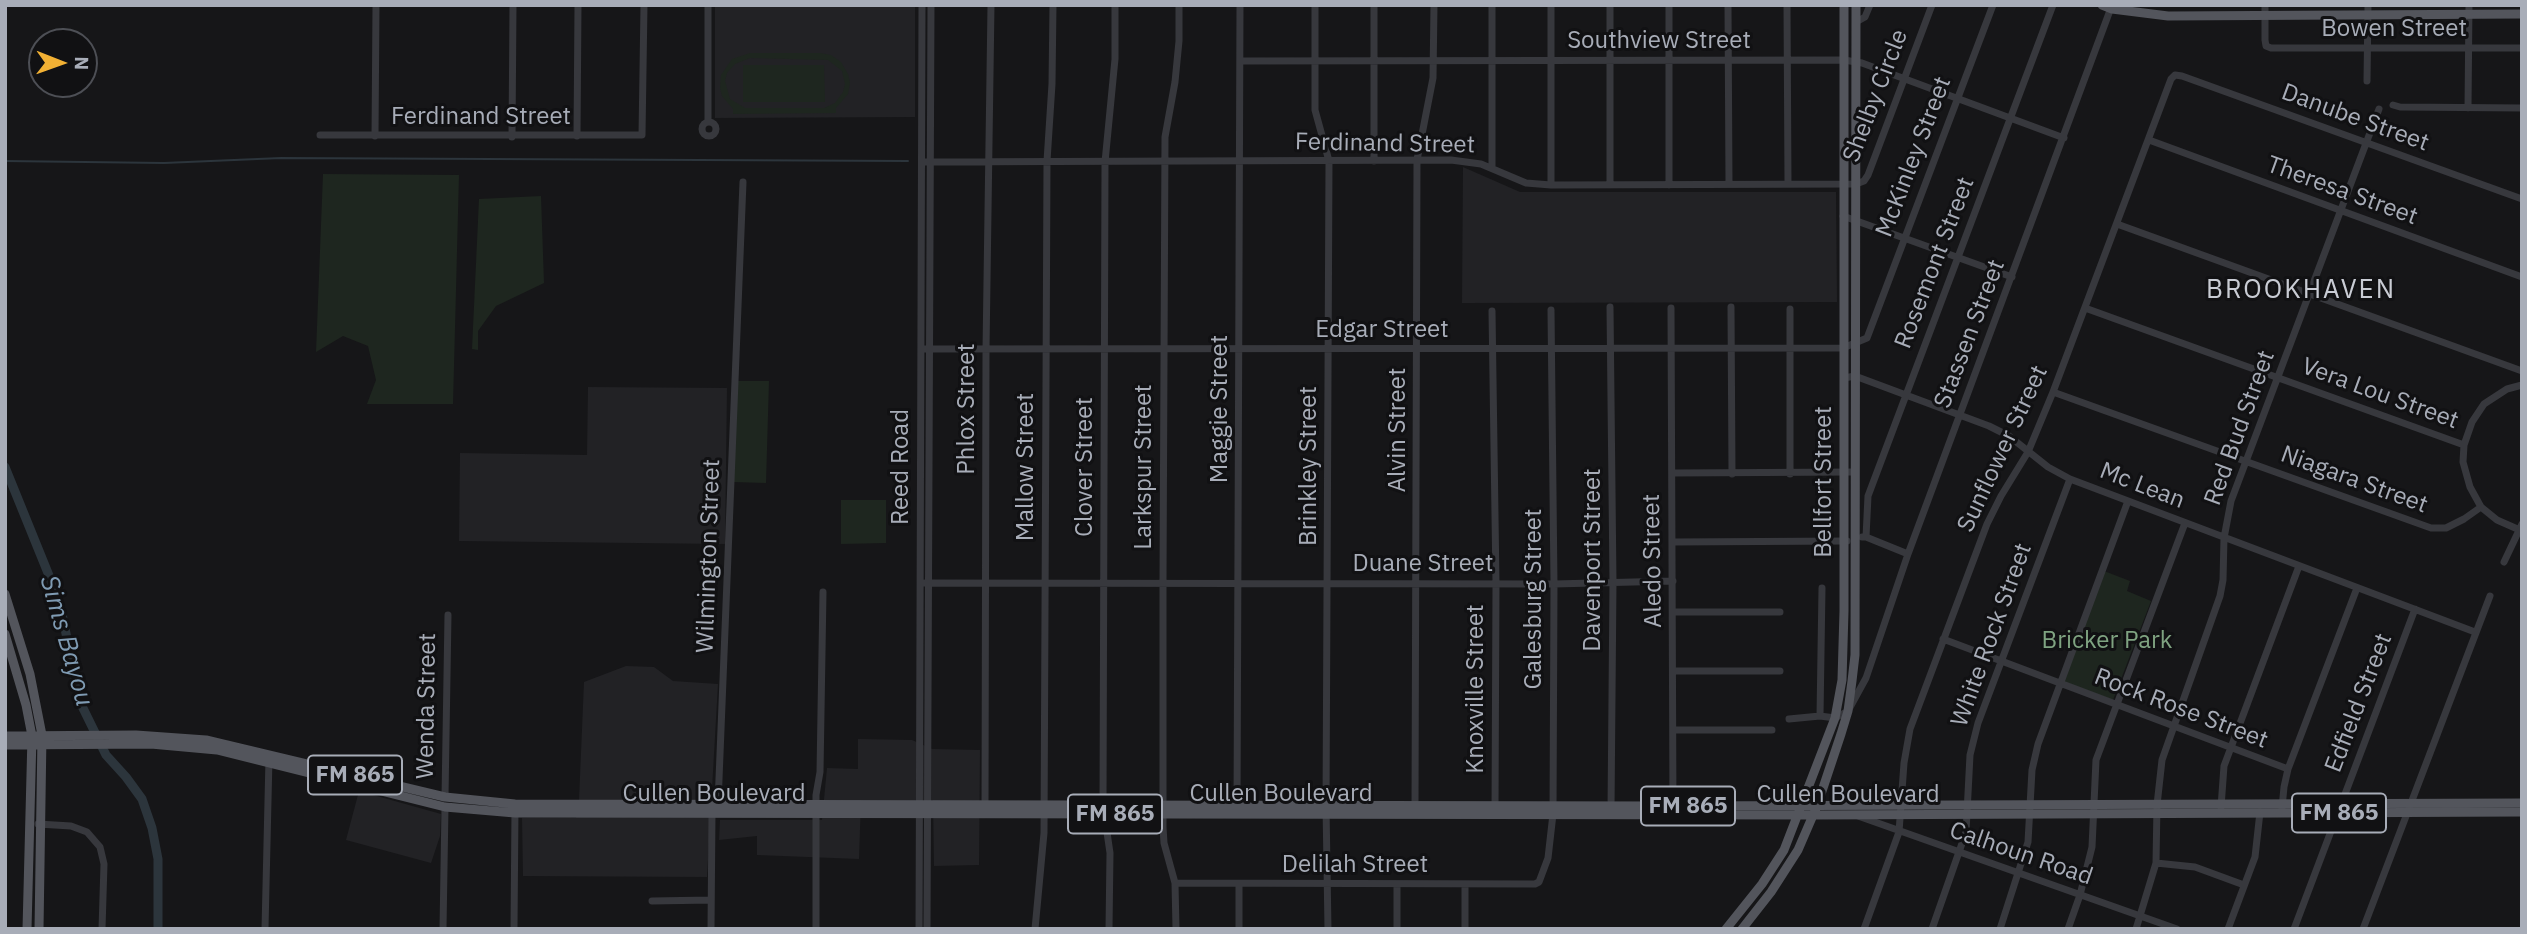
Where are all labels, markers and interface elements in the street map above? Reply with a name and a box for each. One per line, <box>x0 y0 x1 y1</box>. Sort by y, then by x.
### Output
street label: Bowen Street <box>2321 15 2467 43</box>
street label: Shelby Circle <box>1837 25 1915 167</box>
street label: Southview Street <box>1567 27 1751 55</box>
north arrow <box>28 28 98 98</box>
text: N <box>70 56 94 70</box>
street label: McKinley Street <box>1870 73 1958 241</box>
street label: Danube Street <box>2277 78 2433 158</box>
street label: Ferdinand Street <box>391 103 571 131</box>
street label: Ferdinand Street <box>1295 128 1475 160</box>
street label: Theresa Street <box>2263 150 2421 232</box>
street label: Rosemont Street <box>1889 173 1981 353</box>
street label: Stassen Street <box>1928 256 2012 412</box>
district label: BROOKHAVEN <box>2207 274 2395 306</box>
street label: Edgar Street <box>1315 316 1449 344</box>
street label: Maggie Street <box>1206 335 1234 483</box>
street label: Phlox Street <box>953 343 981 475</box>
street label: Red Bud Street <box>2199 347 2281 509</box>
street label: Vera Lou Street <box>2298 352 2462 436</box>
street label: Sunflower Street <box>1952 361 2054 537</box>
street label: Alvin Street <box>1384 368 1412 492</box>
street label: Larkspur Street <box>1130 384 1158 550</box>
street label: Brinkley Street <box>1295 386 1323 546</box>
street label: Mallow Street <box>1012 393 1040 541</box>
street label: Clover Street <box>1071 397 1099 537</box>
street label: Bellfort Street <box>1810 406 1838 558</box>
street label: Reed Road <box>887 409 915 525</box>
street label: Niagara Street <box>2277 440 2431 520</box>
street label: Mc Lean <box>2095 457 2189 515</box>
street label: Wilmington Street <box>691 459 727 653</box>
street label: Davenport Street <box>1579 468 1607 652</box>
street label: Aledo Street <box>1637 494 1669 628</box>
street label: Galesburg Street <box>1520 509 1548 689</box>
street label: White Rock Street <box>1945 539 2039 731</box>
street label: Duane Street <box>1353 550 1493 578</box>
water label: Sims Bayou <box>32 572 100 710</box>
street label: Knoxville Street <box>1462 604 1490 774</box>
park label: Bricker Park <box>2041 627 2173 655</box>
street label: Edfield Street <box>2319 630 2399 776</box>
street label: Wenda Street <box>411 633 443 779</box>
street label: Rock Rose Street <box>2090 663 2272 755</box>
road number: FM 865 <box>308 755 402 794</box>
street label: Cullen Boulevard <box>622 780 806 808</box>
street label: Cullen Boulevard <box>1189 780 1373 808</box>
street label: Cullen Boulevard <box>1756 781 1940 809</box>
road number: FM 865 <box>1641 786 1735 826</box>
road number: FM 865 <box>2292 793 2386 832</box>
road number: FM 865 <box>1068 794 1162 834</box>
street label: Calhoun Road <box>1946 816 2096 892</box>
street label: Delilah Street <box>1282 851 1428 879</box>

